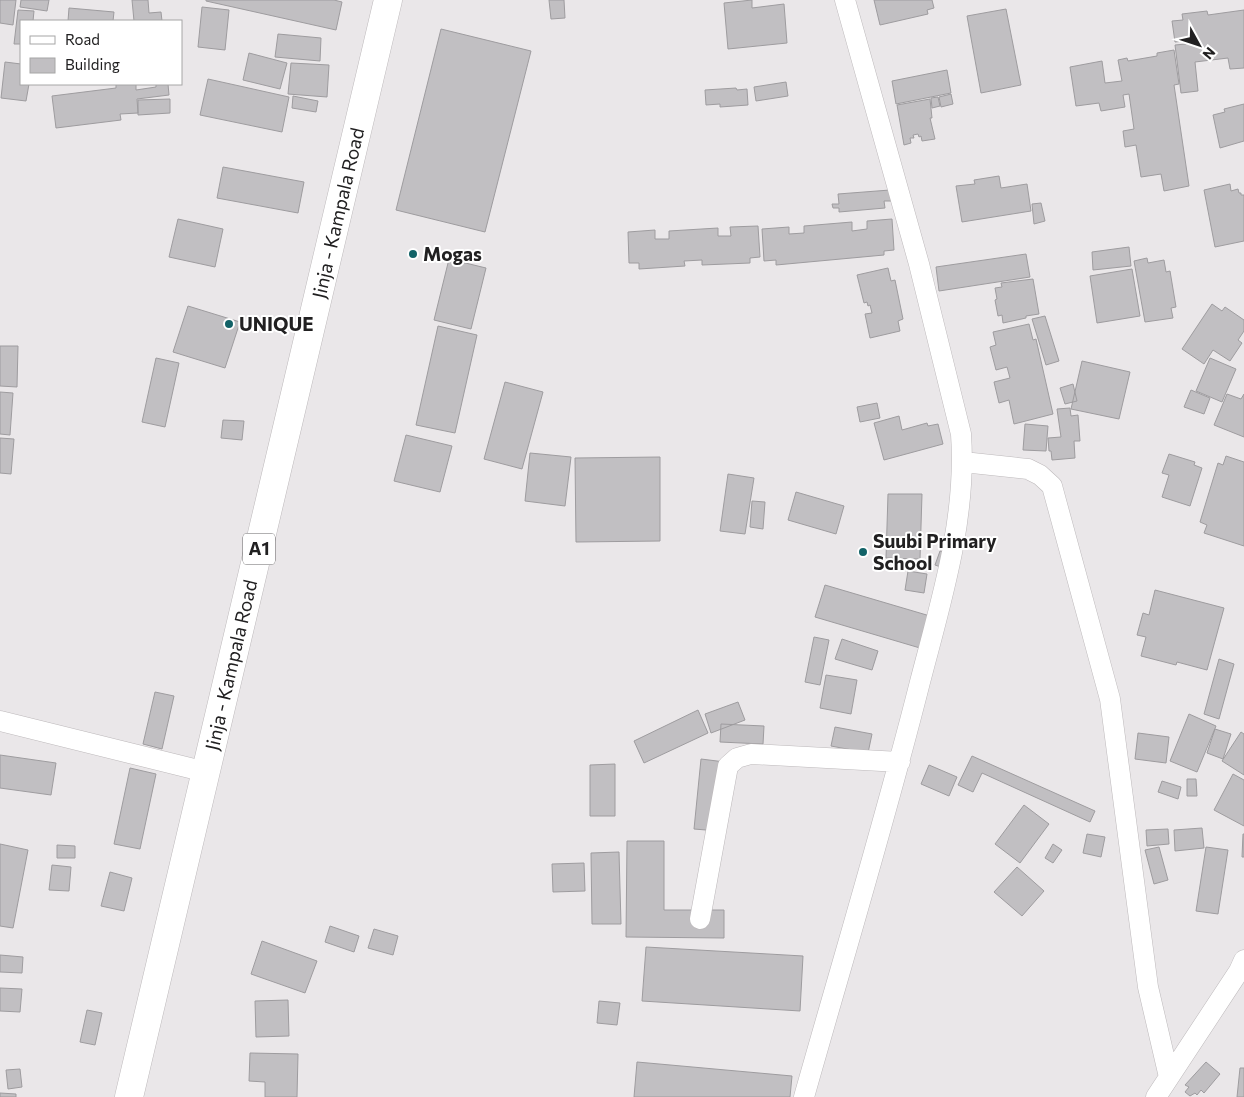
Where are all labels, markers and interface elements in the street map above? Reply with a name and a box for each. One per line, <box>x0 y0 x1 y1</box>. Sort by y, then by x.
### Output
legend <box>20 20 182 85</box>
north arrow <box>1174 20 1224 70</box>
text: Road <box>65 30 100 48</box>
text: N <box>1199 44 1219 63</box>
text: Building <box>65 55 120 73</box>
street label: Jinja - Kampala Road <box>307 125 368 301</box>
place label: Mogas <box>423 242 482 265</box>
marker: Mogas <box>407 248 419 260</box>
place label: UNIQUE <box>239 312 314 335</box>
marker: UNIQUE <box>223 318 235 330</box>
place label: Suubi Primary School <box>873 529 997 574</box>
road number: A1 <box>243 534 275 564</box>
marker: Suubi Primary School <box>857 546 869 558</box>
street label: Jinja - Kampala Road <box>200 577 261 753</box>

